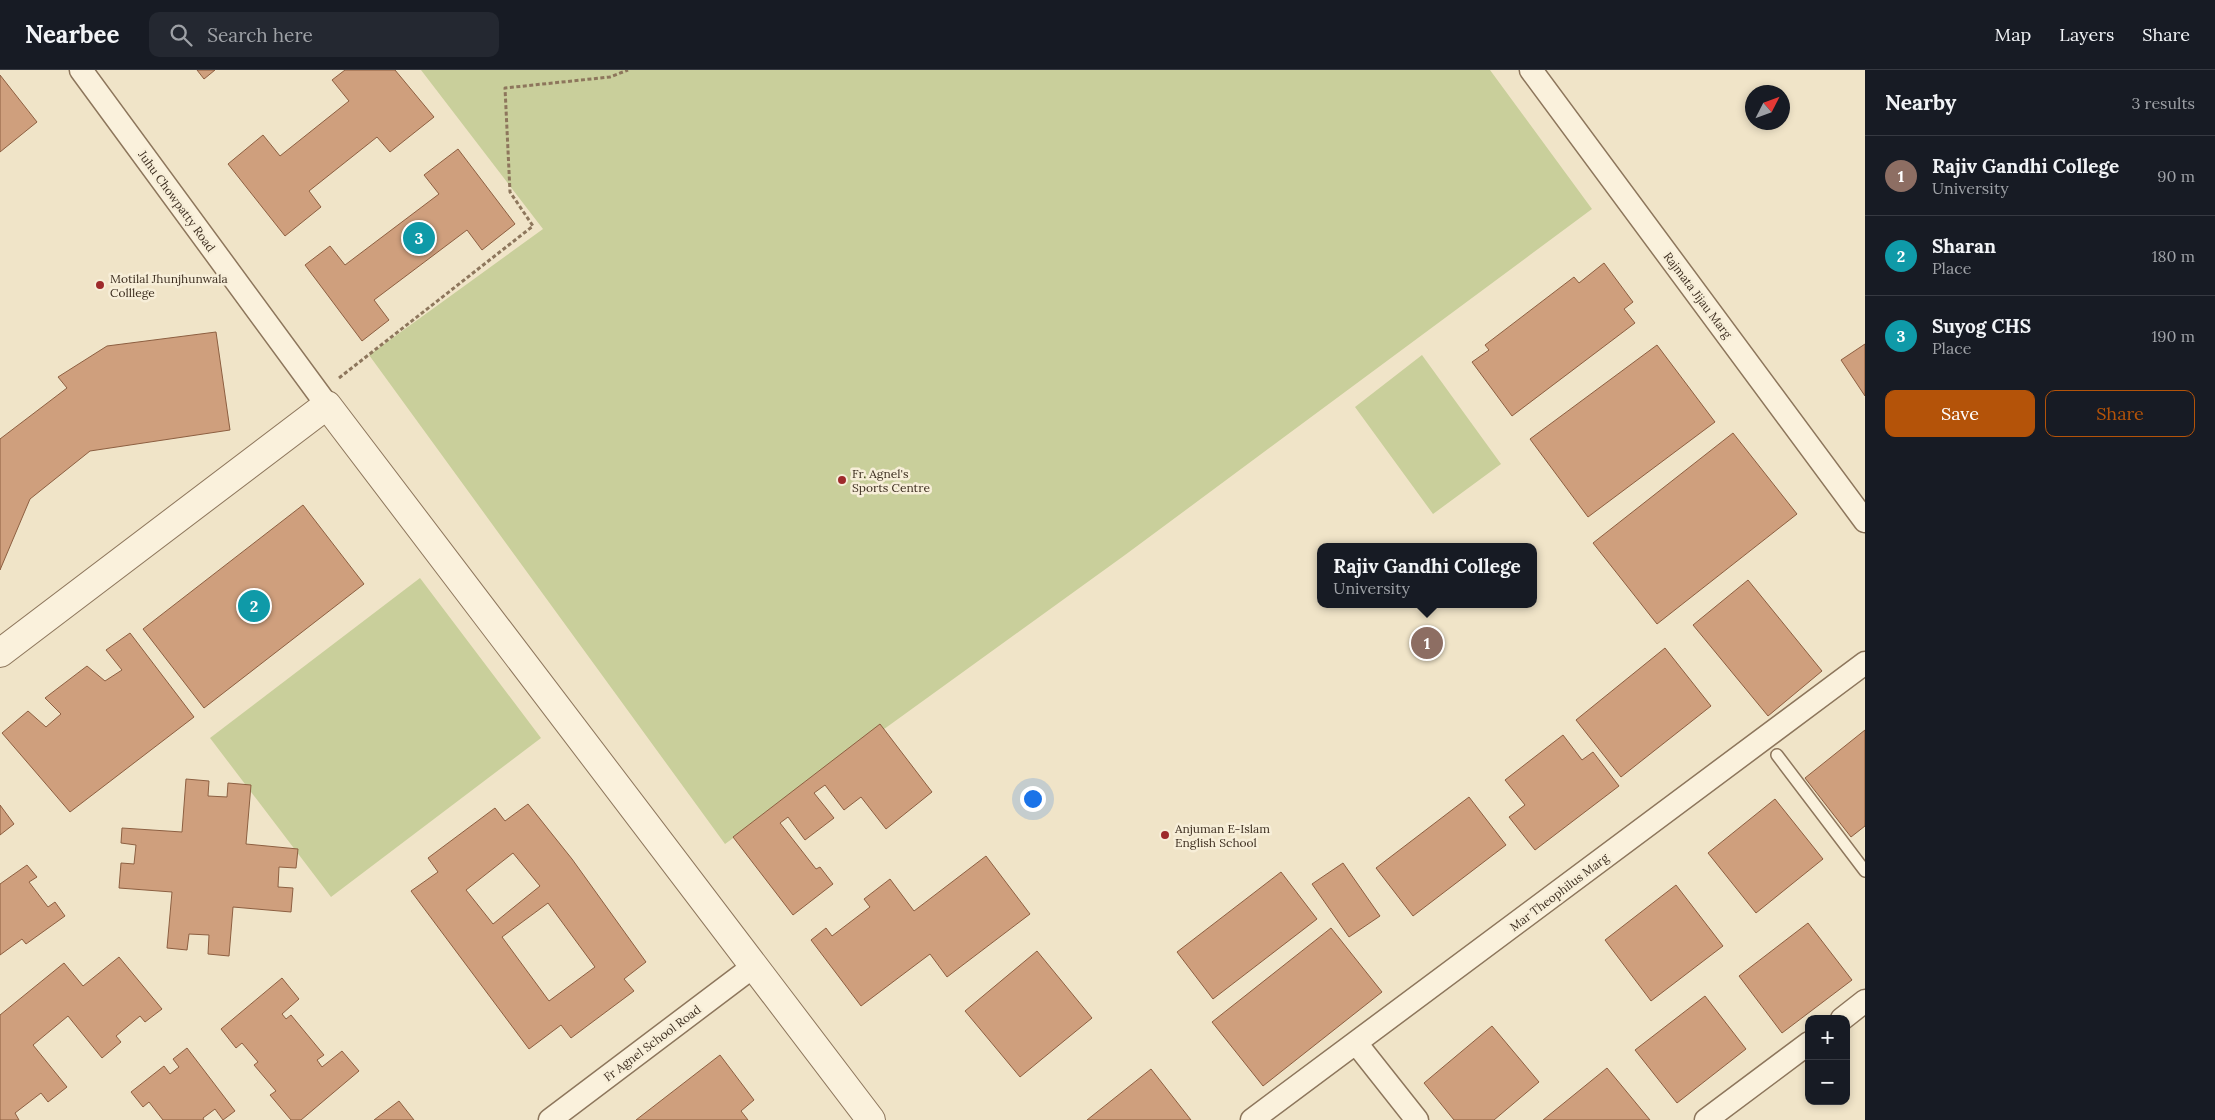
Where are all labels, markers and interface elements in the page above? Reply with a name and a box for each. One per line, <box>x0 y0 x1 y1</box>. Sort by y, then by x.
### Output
search box <box>149 12 499 57</box>
text: Nearbee <box>25 19 119 50</box>
icon: search <box>167 21 195 49</box>
text: Search here <box>207 23 313 47</box>
text: Map <box>1995 23 2031 46</box>
text: Layers <box>2059 23 2114 46</box>
text: Share <box>2142 23 2190 46</box>
north arrow <box>1745 85 1790 130</box>
text: Nearby <box>1885 89 1956 116</box>
text: 3 results <box>2131 93 2195 113</box>
street label: Juhu Chowpatty Road <box>135 147 219 254</box>
text: Rajiv Gandhi College <box>1932 154 2119 178</box>
text: 1 <box>1898 166 1904 186</box>
text: 90 m <box>2157 166 2195 186</box>
text: University <box>1932 178 2009 198</box>
pin: 3 <box>403 219 435 257</box>
text: Sharan <box>1932 234 1996 258</box>
text: 2 <box>1897 246 1905 266</box>
text: 180 m <box>2152 246 2195 266</box>
street label: Rajmata Jijau Marg <box>1661 249 1736 341</box>
text: Place <box>1932 258 1971 278</box>
place label: Motilal Jhunjhunwala Colllege <box>110 271 228 300</box>
marker: Motilal Jhunjhunwala Colllege <box>94 279 106 291</box>
text: Suyog CHS <box>1932 314 2031 338</box>
text: 3 <box>1897 326 1905 346</box>
text: 190 m <box>2151 326 2195 346</box>
text: Place <box>1932 338 1971 358</box>
button: Save <box>1885 390 2035 437</box>
button: Share <box>2045 390 2195 437</box>
place label: Fr. Agnel's Sports Centre <box>852 466 930 495</box>
marker: Fr. Agnel's Sports Centre <box>836 474 848 486</box>
popup <box>1317 543 1537 608</box>
text: Rajiv Gandhi College <box>1333 554 1521 578</box>
text: University <box>1333 578 1410 598</box>
pin: 2 <box>238 587 270 625</box>
pin: 1 <box>1411 624 1443 662</box>
your location <box>1020 786 1046 812</box>
place label: Anjuman E-Islam English School <box>1174 821 1270 850</box>
marker: Anjuman E-Islam English School <box>1159 829 1171 841</box>
street label: Mar Theophilus Marg <box>1507 850 1612 934</box>
street label: Fr Agnel School Road <box>600 1002 704 1084</box>
map controls <box>1805 1015 1850 1105</box>
button: + <box>1805 1015 1850 1060</box>
button: − <box>1805 1060 1850 1105</box>

